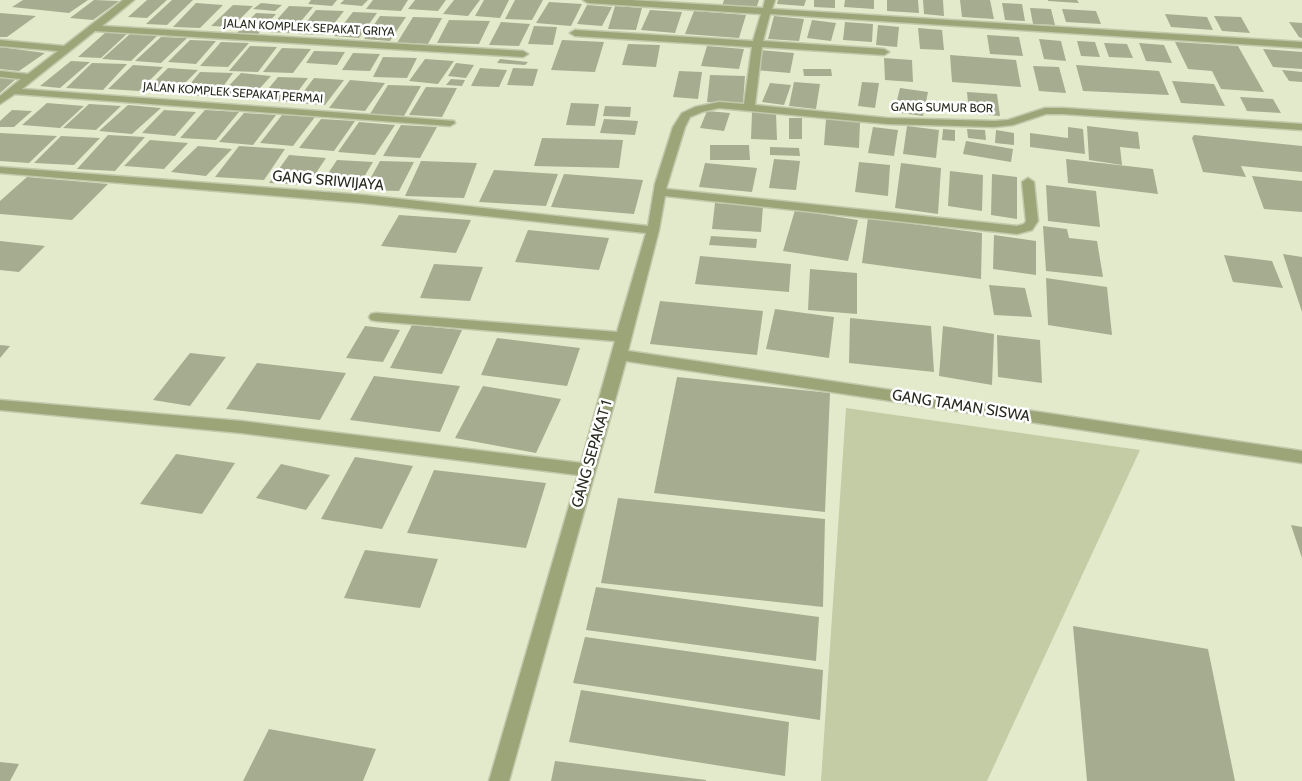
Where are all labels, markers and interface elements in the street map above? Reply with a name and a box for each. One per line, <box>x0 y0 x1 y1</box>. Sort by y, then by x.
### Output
street label: JALAN KOMPLEK SEPAKAT GRIYA <box>223 16 395 40</box>
street label: JALAN KOMPLEK SEPAKAT PERMAI <box>143 80 323 106</box>
street label: GANG SUMUR BOR <box>891 100 993 116</box>
street label: GANG SRIWIJAYA <box>271 167 385 195</box>
street label: GANG TAMAN SISWA <box>891 386 1031 426</box>
street label: GANG SEPAKAT 1 <box>568 398 616 510</box>

